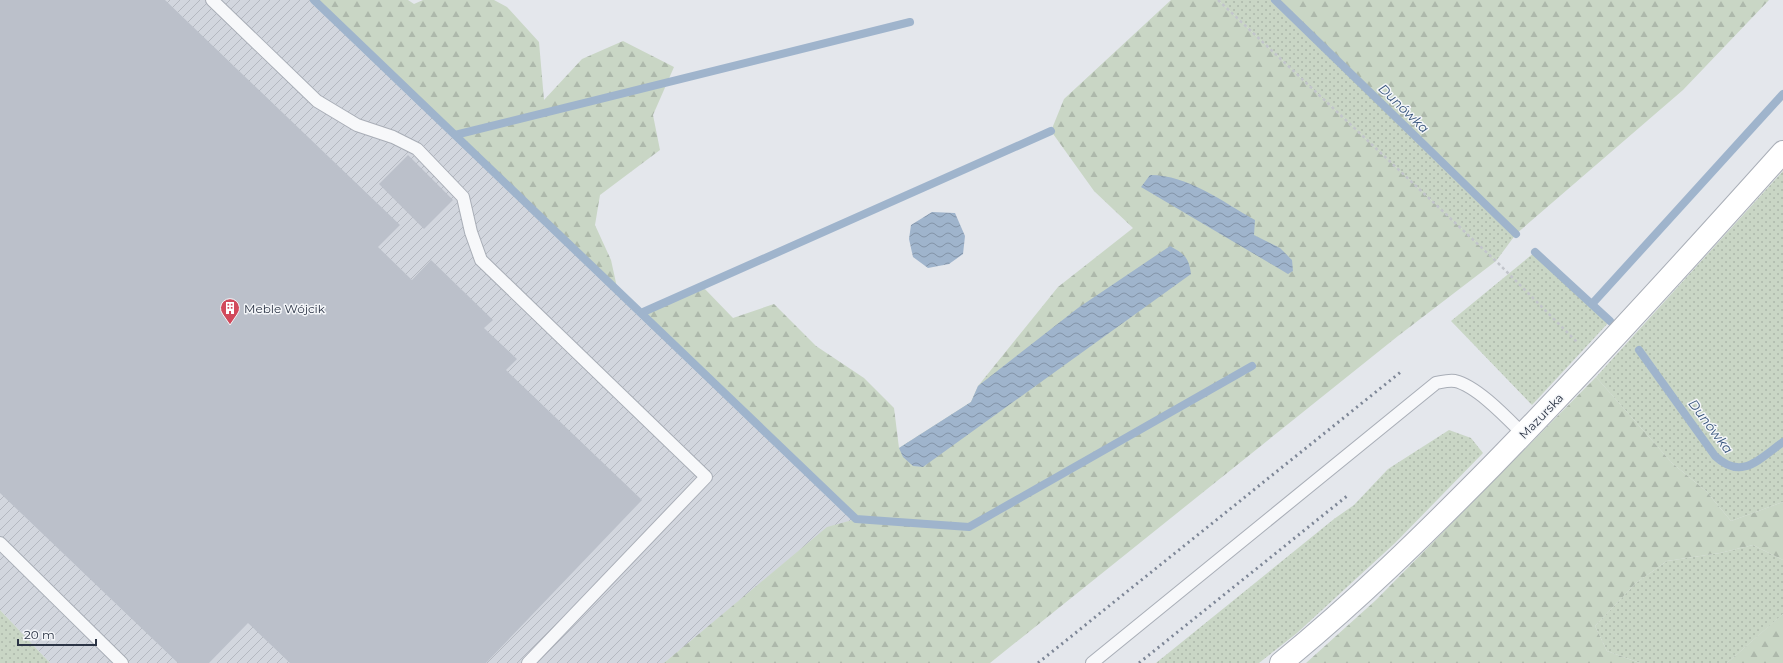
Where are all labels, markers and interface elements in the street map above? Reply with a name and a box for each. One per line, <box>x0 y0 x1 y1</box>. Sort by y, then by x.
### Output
water label: Dunówka <box>1375 80 1433 136</box>
building icon: Meble Wójcik <box>219 297 241 325</box>
place label: Meble Wójcik <box>244 301 326 316</box>
street label: Mazurska <box>1516 390 1566 442</box>
water label: Dunówka <box>1685 396 1737 456</box>
scale bar <box>18 621 96 647</box>
text: 20 m <box>24 627 55 642</box>

